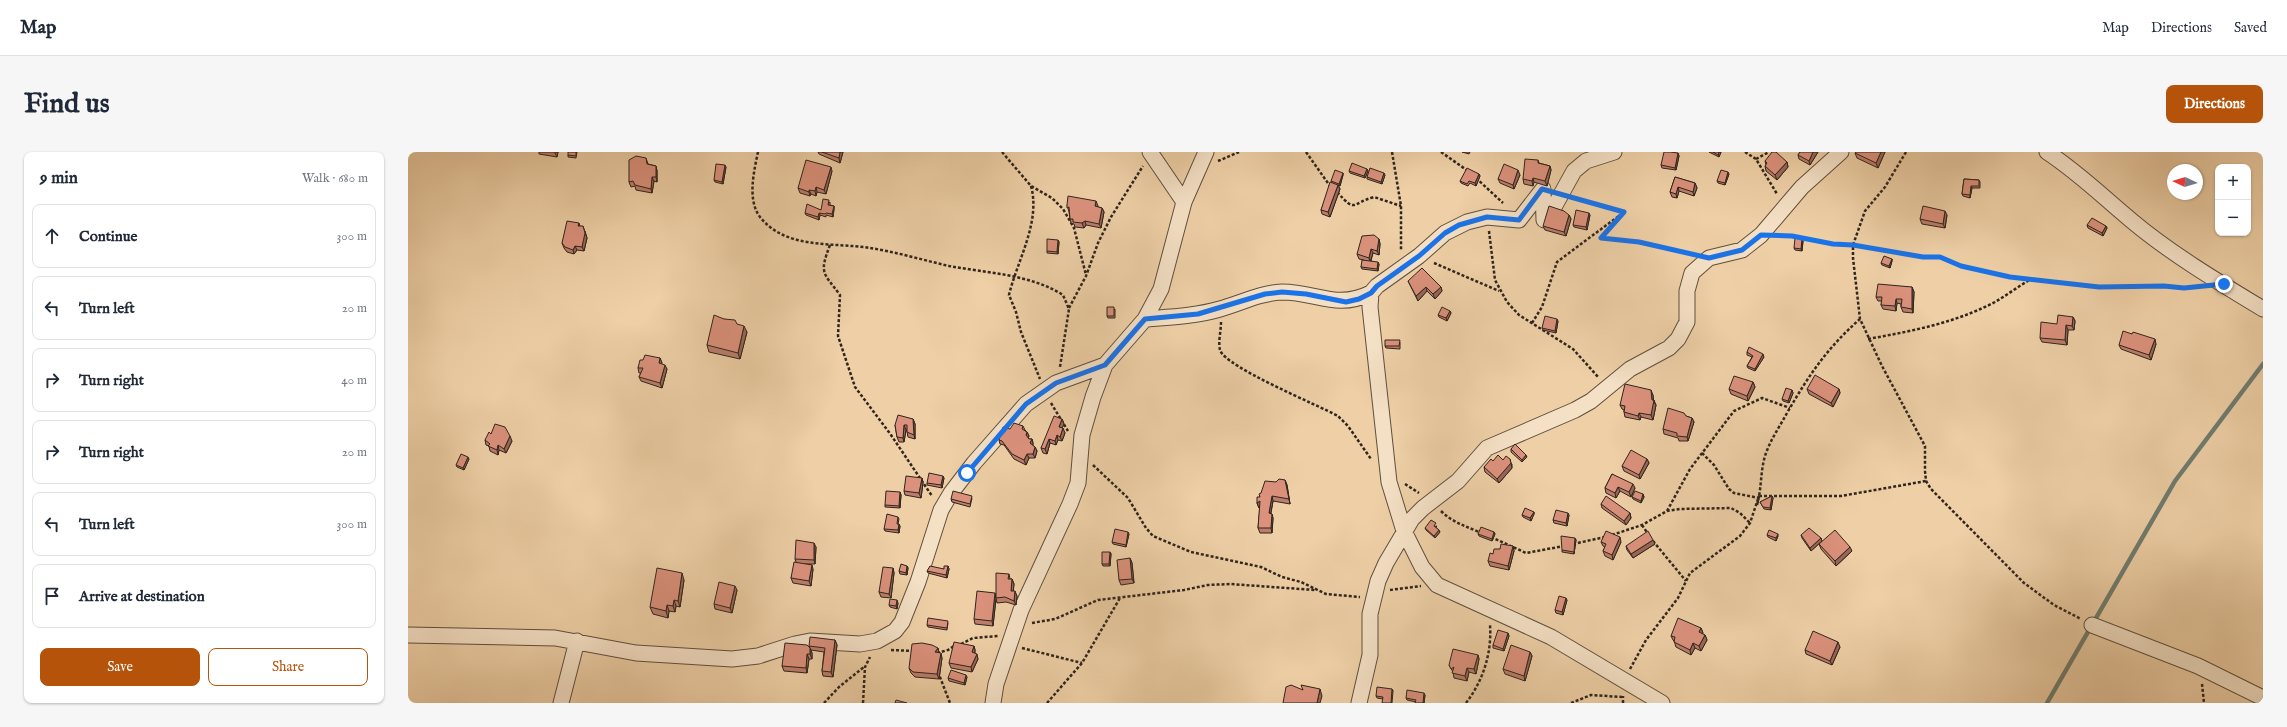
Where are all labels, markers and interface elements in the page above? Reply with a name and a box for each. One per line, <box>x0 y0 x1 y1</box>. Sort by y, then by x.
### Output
text: Map <box>20 16 56 40</box>
text: Map <box>2102 19 2129 37</box>
text: Directions <box>2151 19 2212 37</box>
text: Saved <box>2234 19 2267 37</box>
button: Directions <box>2166 85 2263 123</box>
text: Find us <box>24 87 110 122</box>
north arrow <box>2167 164 2203 200</box>
map controls <box>2215 164 2251 236</box>
button: + <box>2215 164 2251 200</box>
text: 9 min <box>40 168 78 189</box>
text: Walk · 680 m <box>302 170 368 187</box>
button: − <box>2215 200 2251 236</box>
icon: ahead <box>41 225 63 247</box>
text: Continue <box>79 227 137 246</box>
text: 300 m <box>336 228 367 245</box>
route end <box>2215 275 2233 293</box>
icon: left <box>41 297 63 319</box>
text: Turn left <box>79 299 135 318</box>
text: 20 m <box>342 300 367 317</box>
icon: right <box>41 369 63 391</box>
text: Turn right <box>79 371 144 390</box>
text: 40 m <box>341 372 367 389</box>
icon: right <box>41 441 63 463</box>
text: Turn right <box>79 443 144 462</box>
text: 20 m <box>342 444 367 461</box>
route start <box>958 464 976 482</box>
icon: left <box>41 513 63 535</box>
text: Turn left <box>79 515 135 534</box>
text: 300 m <box>336 516 367 533</box>
icon: arrive <box>41 585 63 607</box>
text: Arrive at destination <box>79 587 205 606</box>
button: Save <box>40 648 200 686</box>
button: Share <box>208 648 368 686</box>

